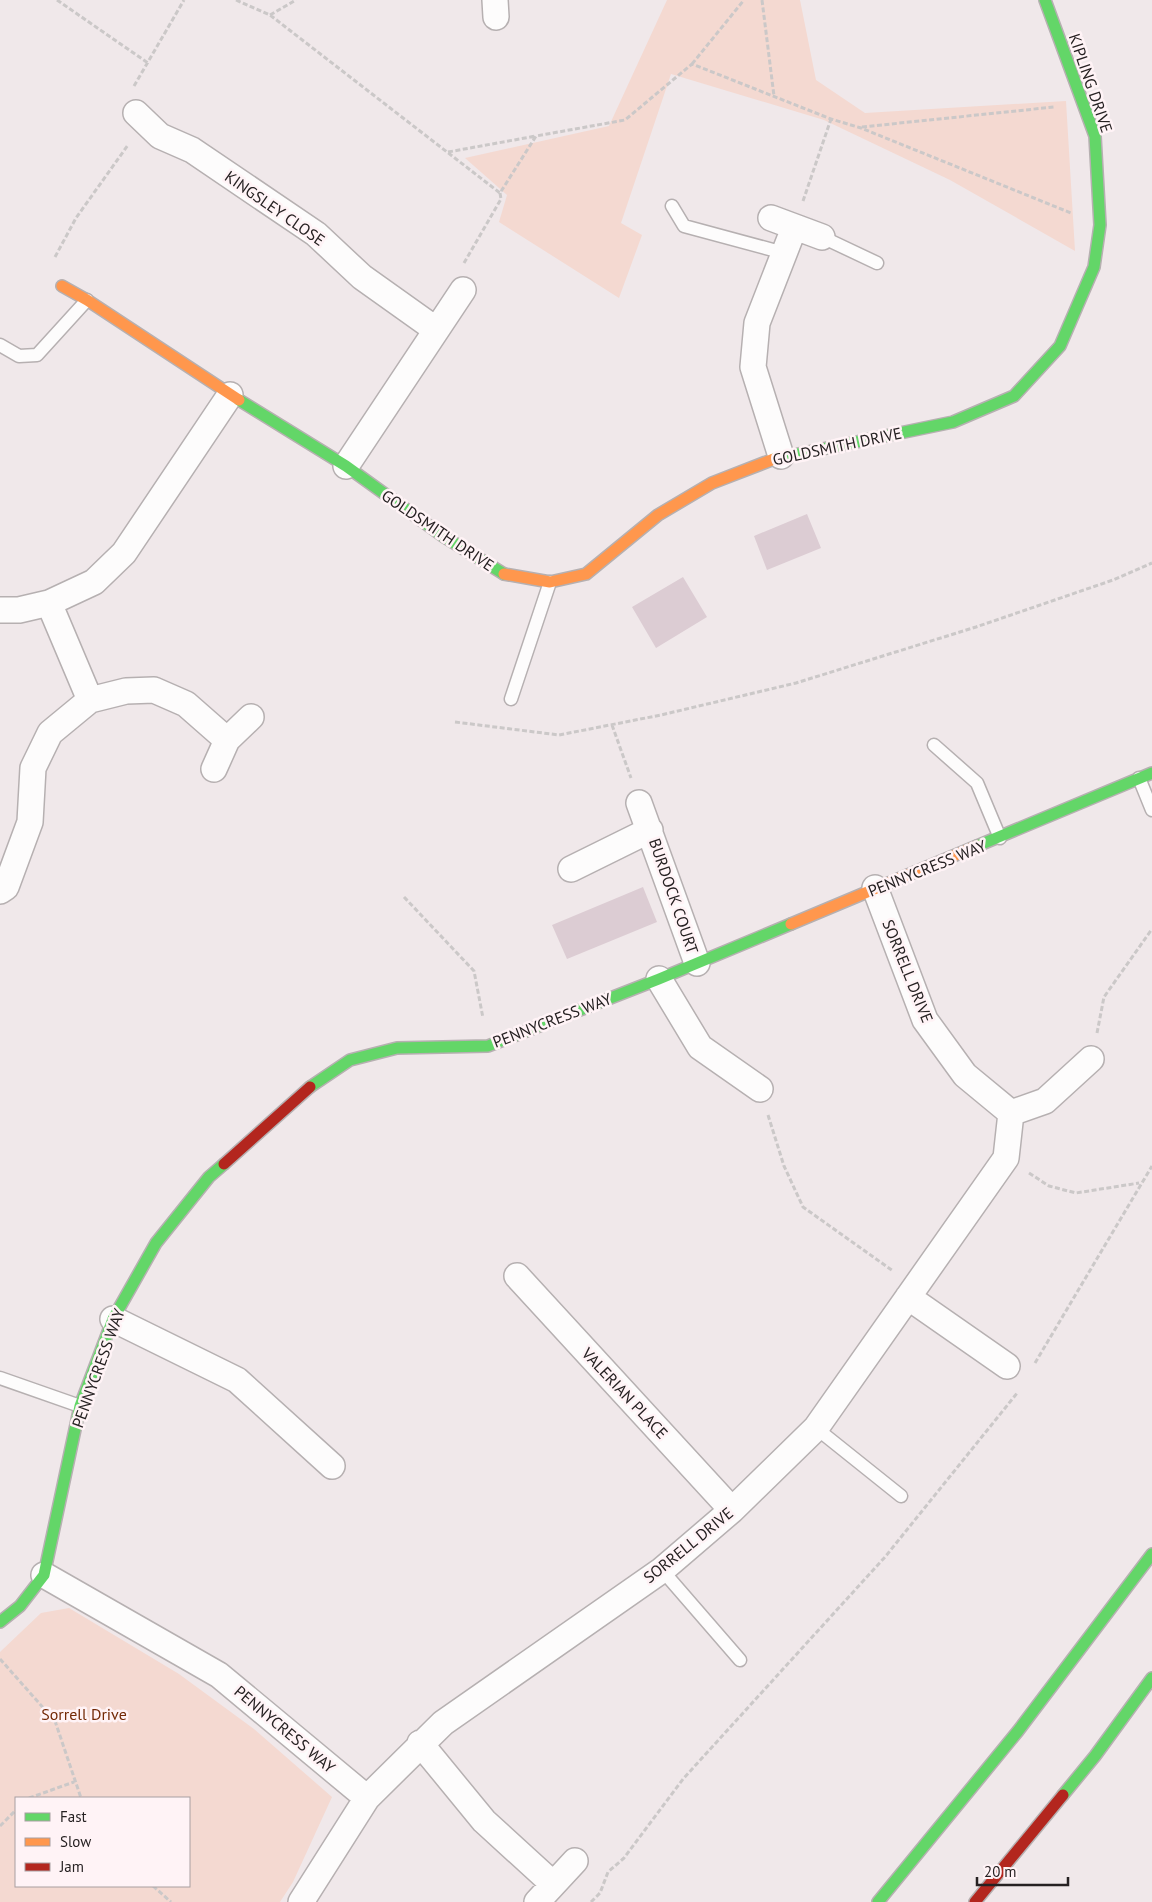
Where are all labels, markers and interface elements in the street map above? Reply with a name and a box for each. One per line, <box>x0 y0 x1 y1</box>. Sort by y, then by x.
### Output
street label: KIPLING DRIVE <box>1065 31 1117 135</box>
street label: KINGSLEY CLOSE <box>221 166 329 250</box>
street label: GOLDSMITH DRIVE <box>771 423 903 469</box>
street label: GOLDSMITH DRIVE <box>378 485 498 575</box>
street label: PENNYCRESS WAY <box>865 835 989 901</box>
street label: BURDOCK COURT <box>645 836 703 957</box>
street label: SORRELL DRIVE <box>878 916 938 1026</box>
street label: PENNYCRESS WAY <box>490 988 614 1052</box>
street label: PENNYCRESS WAY <box>67 1306 129 1430</box>
street label: VALERIAN PLACE <box>577 1343 672 1443</box>
street label: SORRELL DRIVE <box>639 1503 737 1587</box>
street label: PENNYCRESS WAY <box>230 1681 340 1777</box>
park label: Sorrell Drive <box>41 1704 127 1724</box>
legend <box>15 1797 190 1887</box>
text: Fast <box>60 1807 87 1826</box>
text: Slow <box>60 1832 91 1851</box>
scale bar <box>977 1854 1068 1886</box>
text: Jam <box>59 1857 84 1876</box>
text: 20 m <box>984 1862 1017 1881</box>

